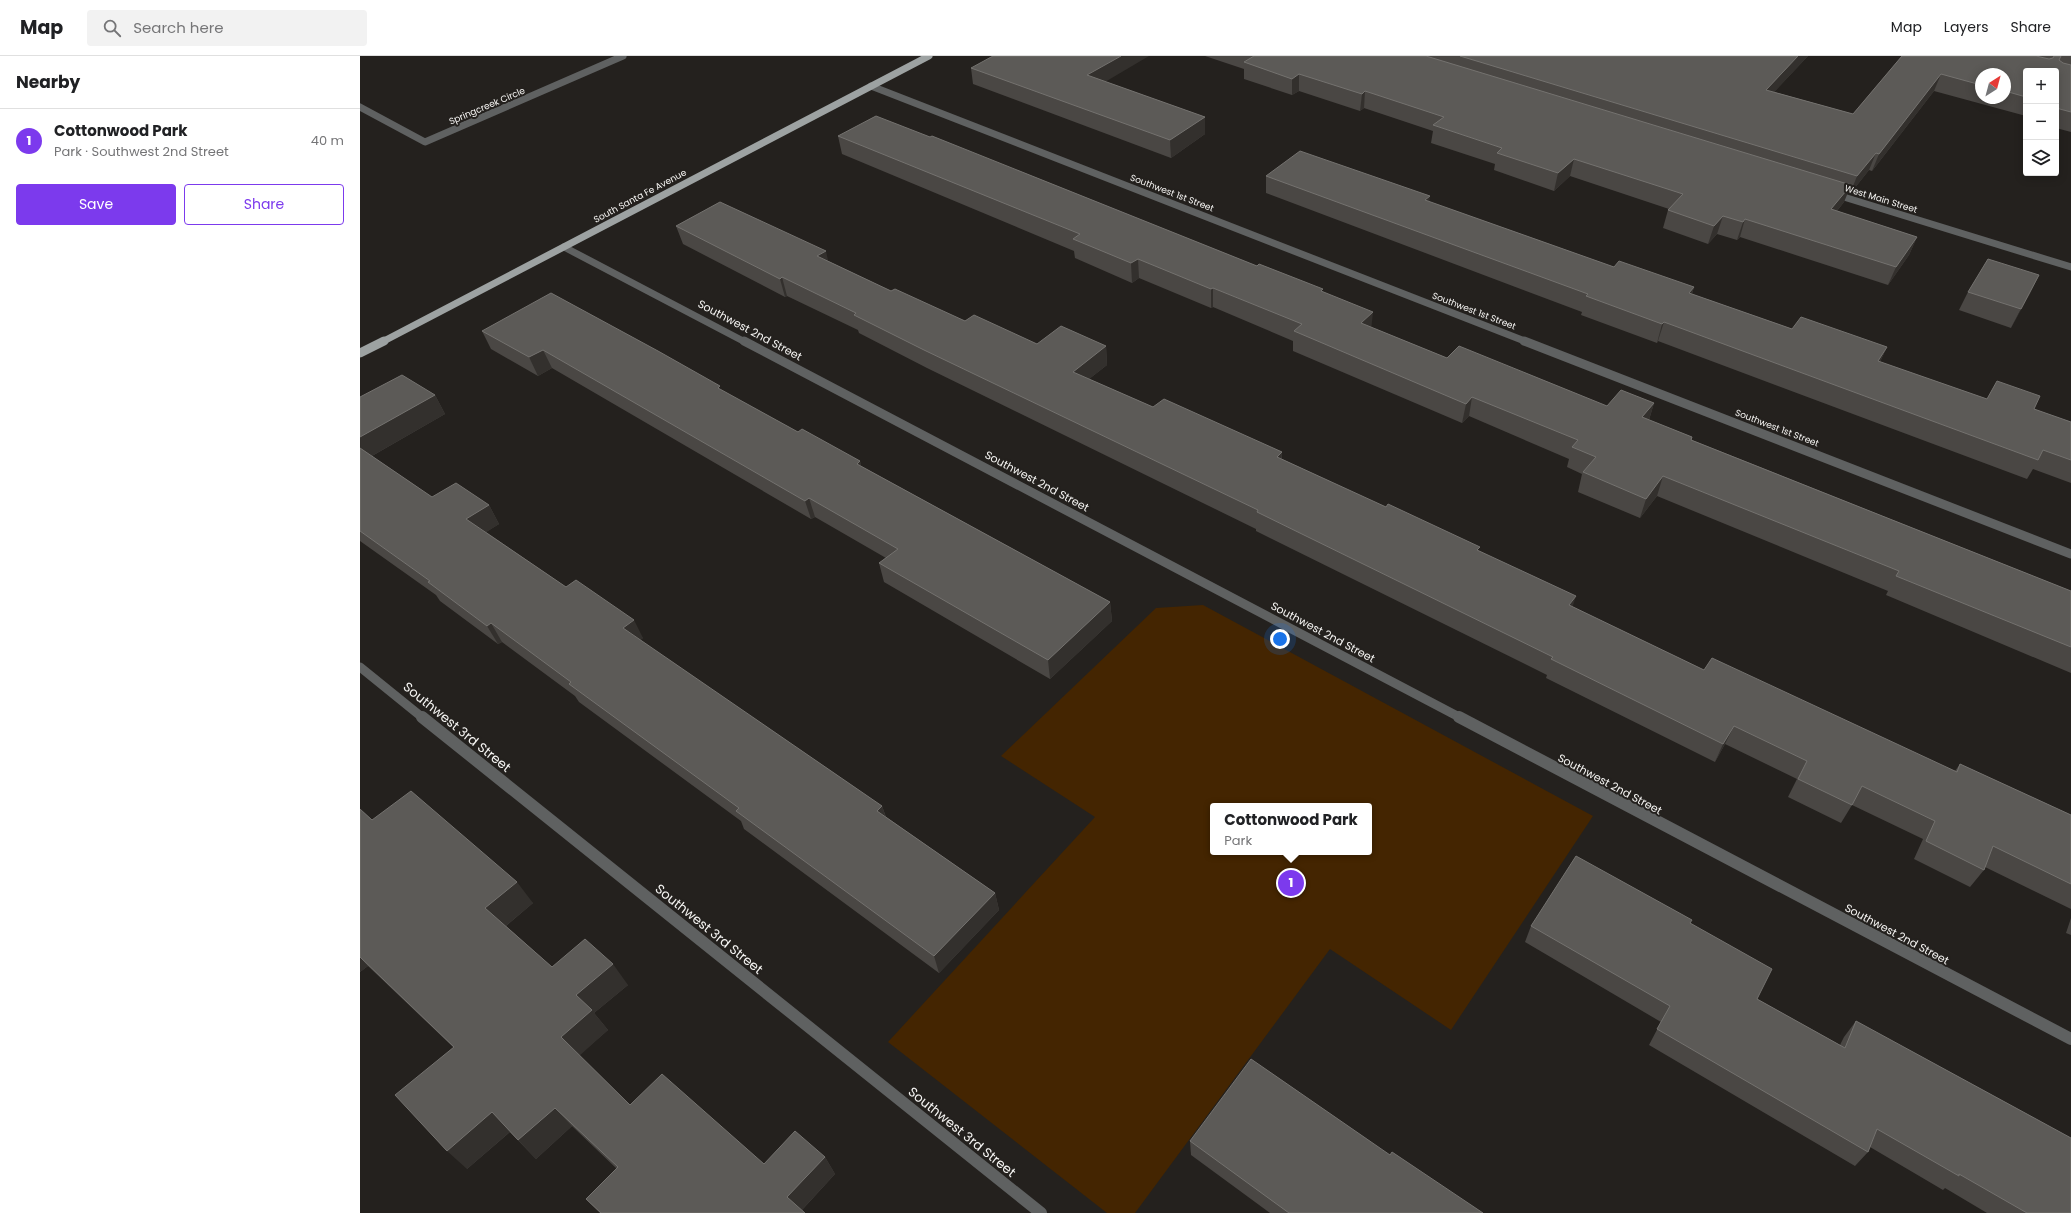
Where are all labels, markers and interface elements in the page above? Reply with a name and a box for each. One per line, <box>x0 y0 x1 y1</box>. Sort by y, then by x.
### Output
search box <box>87 10 367 46</box>
text: Map <box>20 14 63 41</box>
icon: search <box>101 17 123 39</box>
text: Search here <box>133 17 224 38</box>
text: Map <box>1891 17 1922 37</box>
text: Layers <box>1944 17 1988 37</box>
text: Share <box>2010 17 2051 37</box>
north arrow <box>1975 68 2011 104</box>
map controls <box>2023 68 2059 176</box>
button: + <box>2023 68 2059 104</box>
text: Nearby <box>16 70 80 94</box>
street label: Springcreek Circle <box>447 84 527 127</box>
button: − <box>2023 104 2059 140</box>
text: Cottonwood Park <box>54 120 188 141</box>
text: 1 <box>27 131 31 150</box>
text: 40 m <box>311 131 344 150</box>
button: layers <box>2023 140 2059 176</box>
text: Park · Southwest 2nd Street <box>54 142 229 161</box>
street label: South Santa Fe Avenue <box>592 166 689 226</box>
street label: Southwest 1st Street <box>1128 171 1216 215</box>
street label: West Main Street <box>1843 182 1919 216</box>
button: Save <box>16 184 176 225</box>
button: Share <box>184 184 344 225</box>
street label: Southwest 1st Street <box>1430 289 1518 333</box>
street label: Southwest 2nd Street <box>695 296 805 364</box>
street label: Southwest 1st Street <box>1733 406 1821 450</box>
street label: Southwest 2nd Street <box>982 447 1092 515</box>
street label: Southwest 2nd Street <box>1268 598 1378 666</box>
your location <box>1270 629 1290 649</box>
street label: Southwest 3rd Street <box>399 677 515 777</box>
street label: Southwest 2nd Street <box>1555 750 1665 818</box>
popup <box>1210 803 1372 855</box>
text: Cottonwood Park <box>1224 809 1358 830</box>
text: Park <box>1224 831 1252 850</box>
pin: 1 <box>1278 868 1304 898</box>
street label: Southwest 3rd Street <box>651 879 767 979</box>
street label: Southwest 2nd Street <box>1842 900 1952 968</box>
street label: Southwest 3rd Street <box>904 1082 1020 1182</box>

